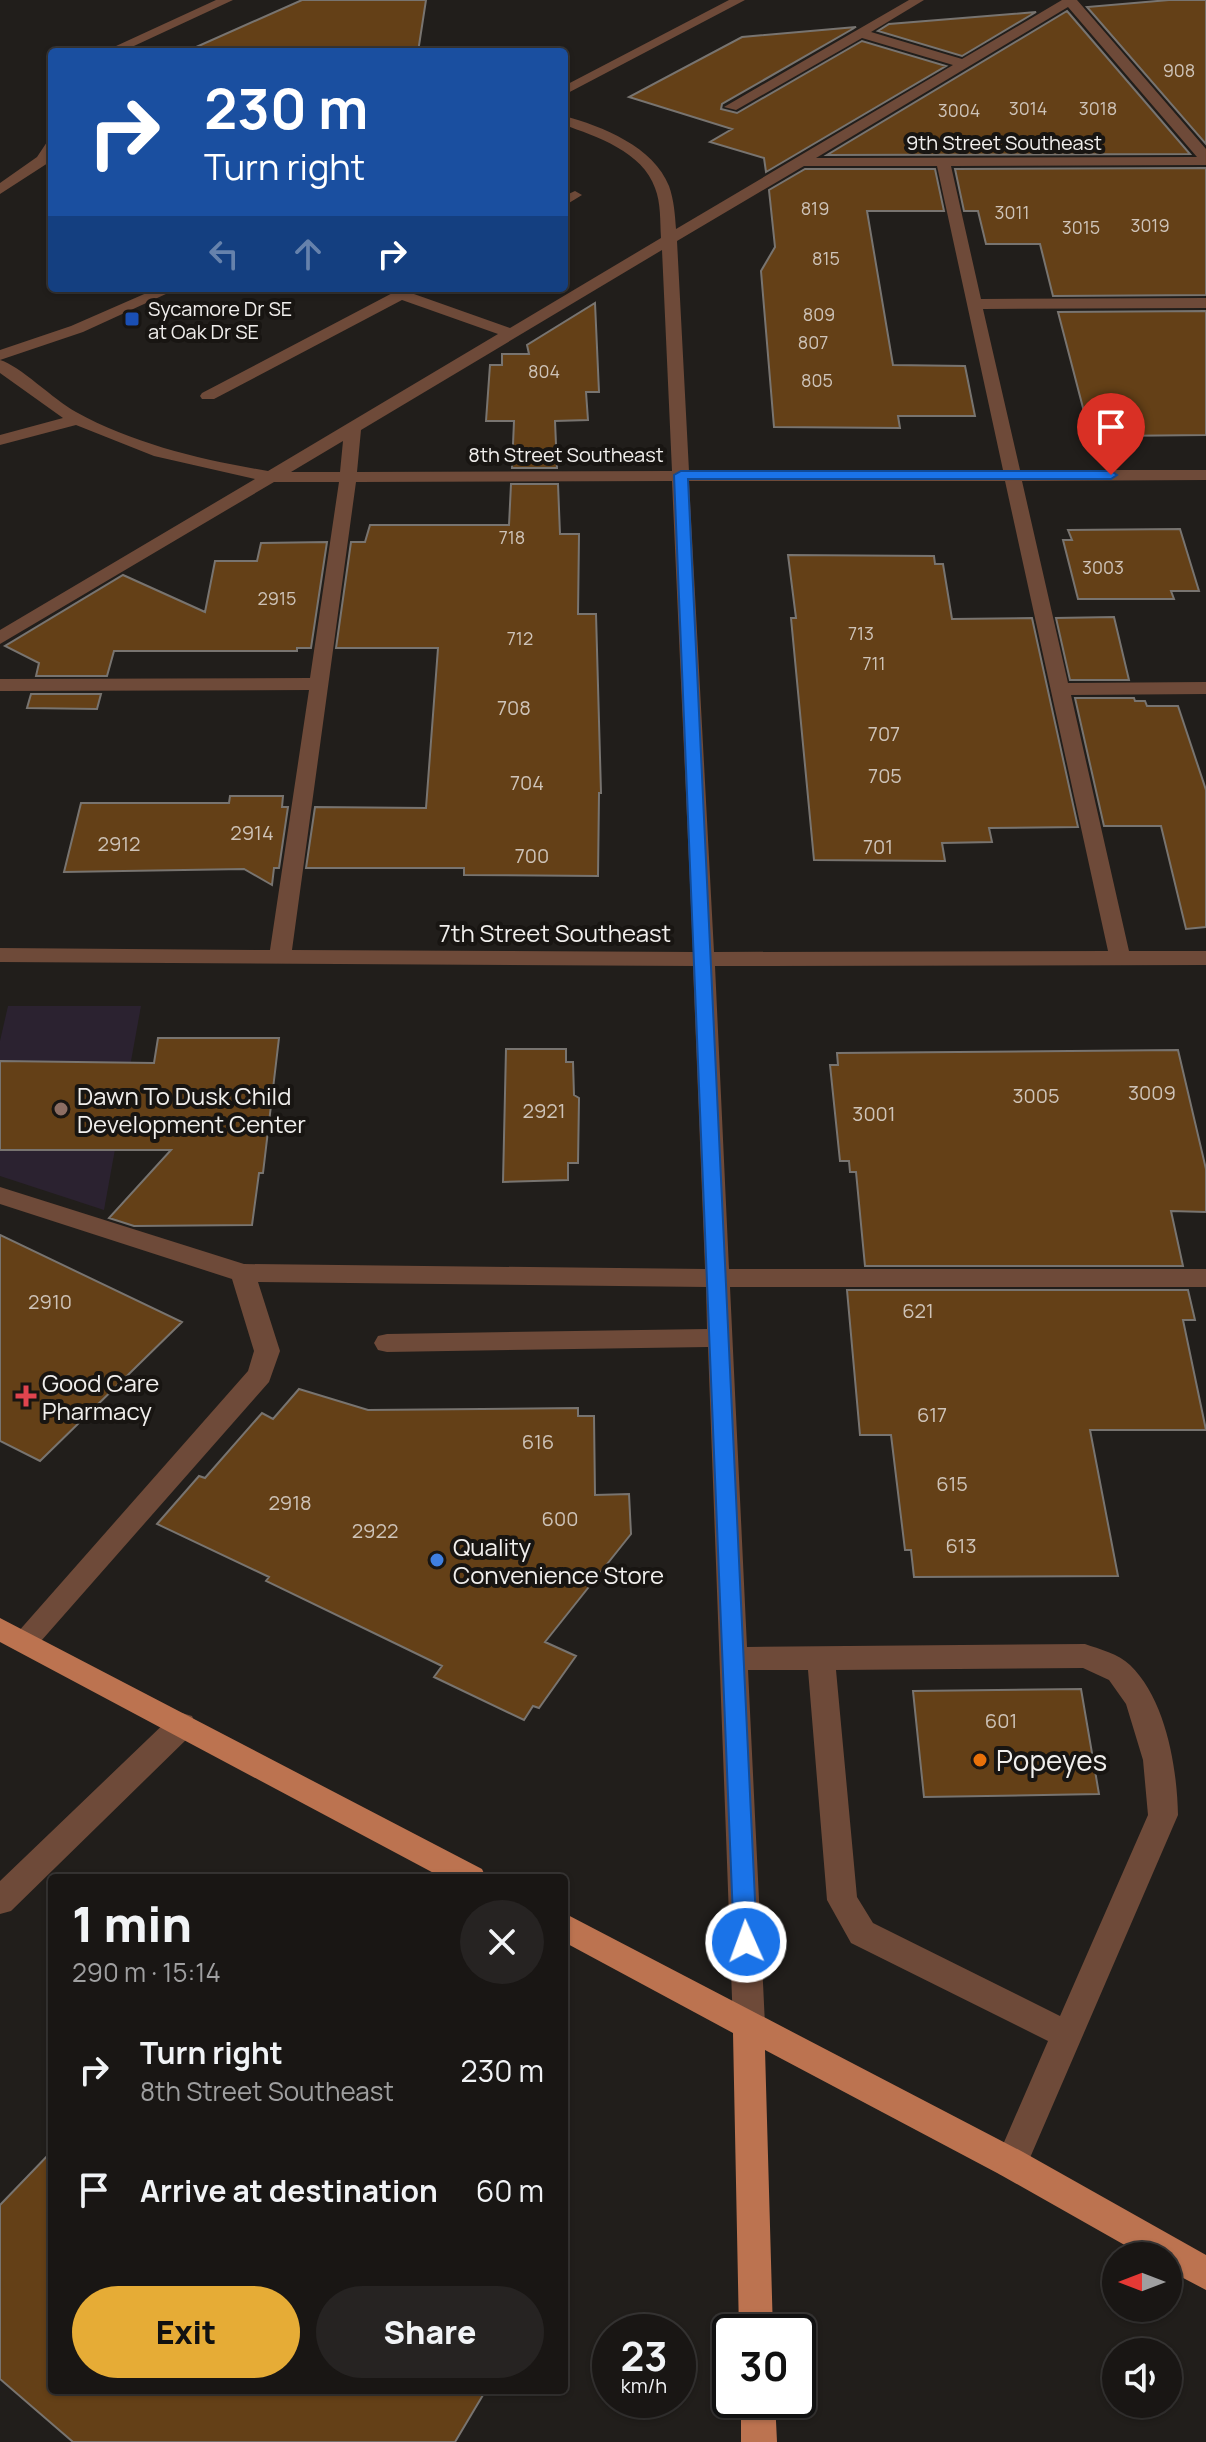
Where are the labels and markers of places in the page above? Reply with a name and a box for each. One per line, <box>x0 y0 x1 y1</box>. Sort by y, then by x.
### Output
place label: Sycamore Dr SE at Oak Dr SE <box>148 295 292 345</box>
marker: Sycamore Dr SE at Oak Dr SE <box>123 310 141 328</box>
pin <box>1077 393 1145 475</box>
place label: Dawn To Dusk Child Development Center <box>77 1079 306 1140</box>
marker: Dawn To Dusk Child Development Center <box>52 1100 70 1118</box>
place label: Good Care Pharmacy <box>42 1366 159 1427</box>
marker: Good Care Pharmacy <box>17 1387 35 1405</box>
place label: Quality Convenience Store <box>453 1530 664 1591</box>
marker: Quality Convenience Store <box>428 1551 446 1569</box>
place label: Popeyes <box>996 1741 1107 1779</box>
marker: Popeyes <box>971 1751 989 1769</box>

